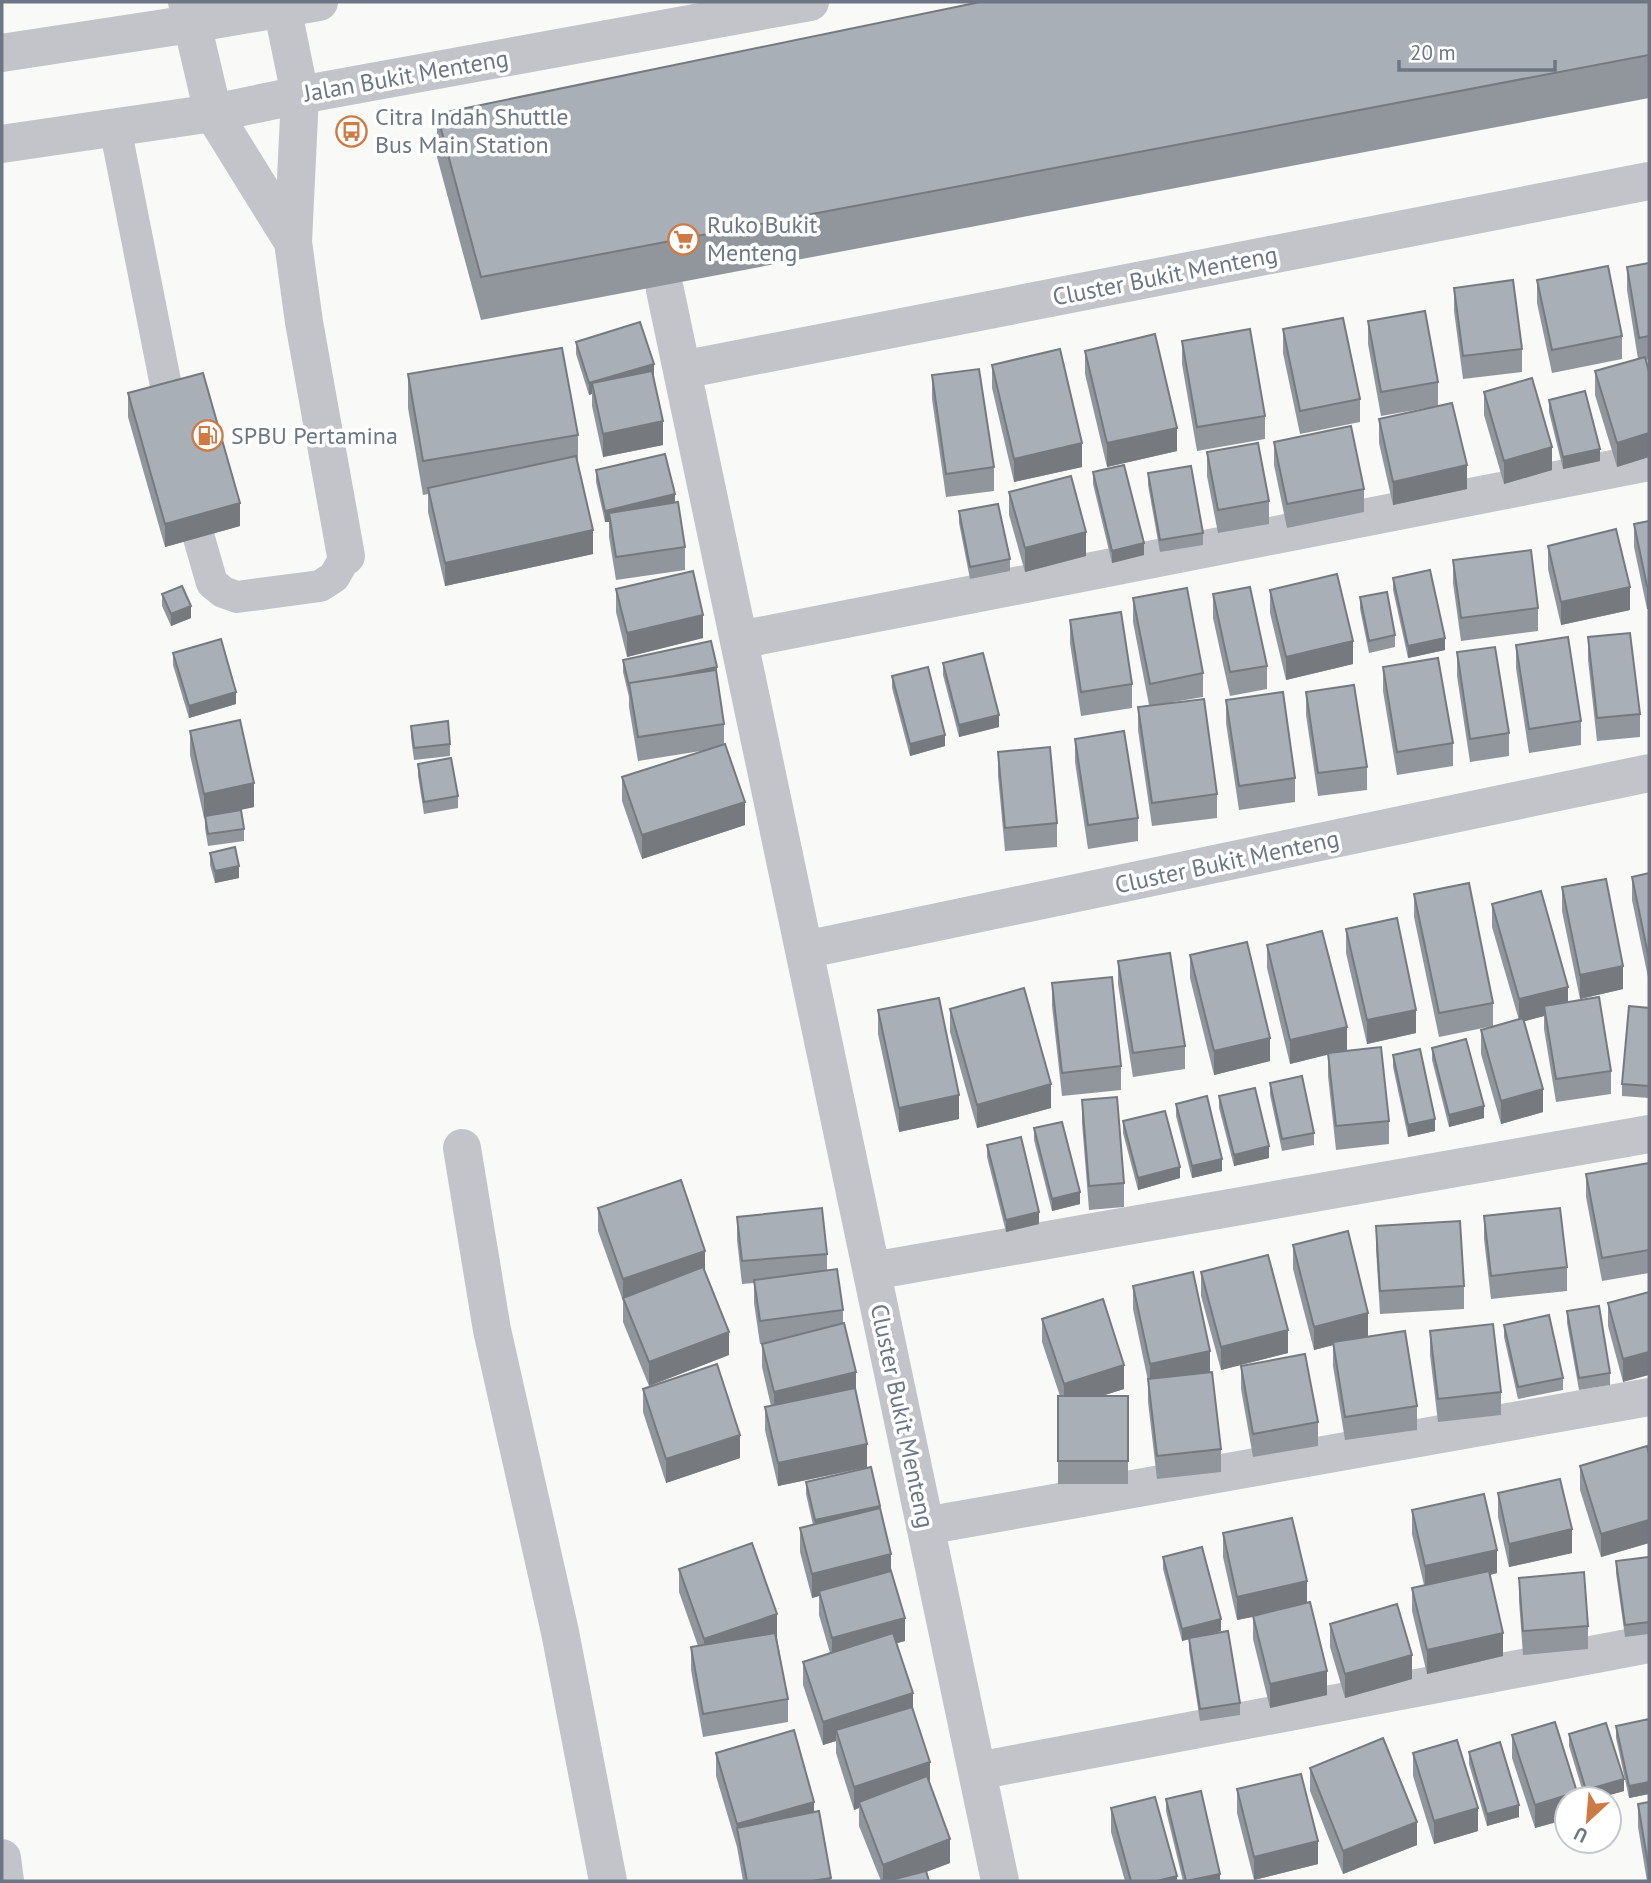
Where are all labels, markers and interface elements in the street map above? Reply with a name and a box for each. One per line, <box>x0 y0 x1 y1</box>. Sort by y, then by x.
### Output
scale bar <box>1399 28 1555 72</box>
text: 20 m <box>1410 39 1456 66</box>
street label: Jalan Bukit Menteng <box>300 42 511 109</box>
place label: Citra Indah Shuttle Bus Main Station <box>375 101 569 160</box>
bus stop icon: Citra Indah Shuttle Bus Main Station <box>335 114 369 148</box>
place label: Ruko Bukit Menteng <box>707 209 817 268</box>
supermarket icon: Ruko Bukit Menteng <box>667 222 701 256</box>
street label: Cluster Bukit Menteng <box>1050 239 1280 312</box>
fuel station icon: SPBU Pertamina <box>191 419 225 453</box>
place label: SPBU Pertamina <box>231 420 398 451</box>
street label: Cluster Bukit Menteng <box>1112 823 1342 900</box>
street label: Cluster Bukit Menteng <box>864 1301 941 1531</box>
north arrow <box>1553 1785 1623 1855</box>
text: U <box>1570 1822 1591 1849</box>

